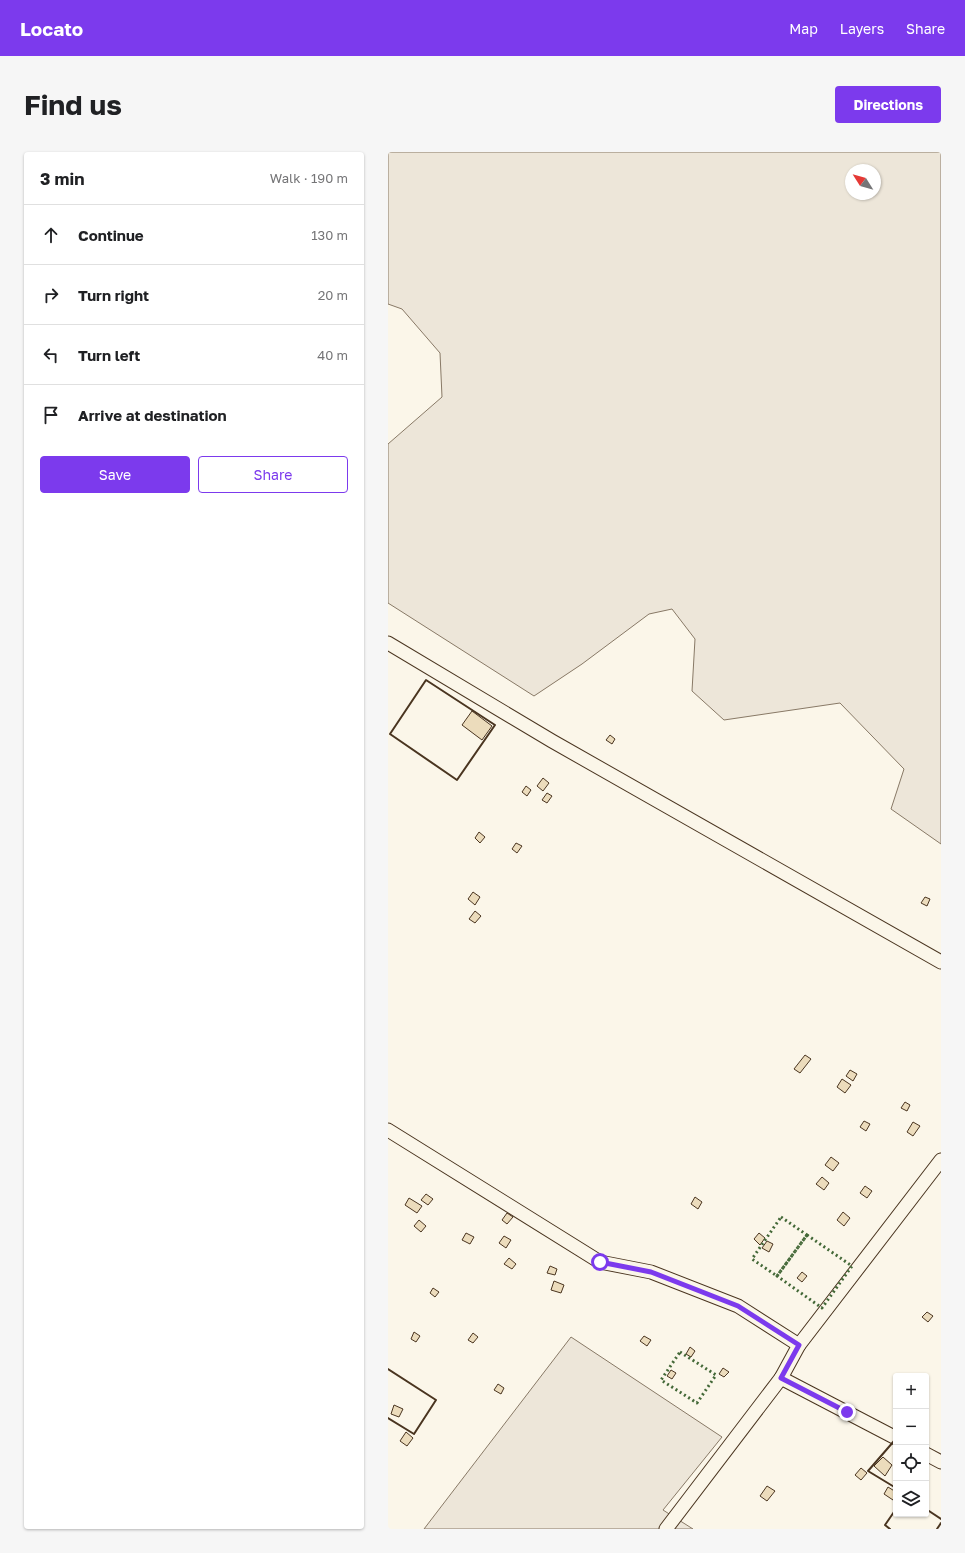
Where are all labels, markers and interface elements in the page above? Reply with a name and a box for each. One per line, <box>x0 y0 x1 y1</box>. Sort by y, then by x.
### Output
text: Locato <box>20 17 83 40</box>
text: Map <box>789 20 818 37</box>
text: Layers <box>840 20 884 37</box>
text: Share <box>906 20 945 37</box>
button: Directions <box>835 86 941 123</box>
text: Find us <box>24 88 122 121</box>
north arrow <box>845 164 881 200</box>
text: 3 min <box>40 168 84 189</box>
text: Walk · 190 m <box>270 170 348 186</box>
icon: ahead <box>40 224 62 246</box>
text: Continue <box>78 226 144 244</box>
text: 130 m <box>311 227 348 243</box>
icon: right <box>40 284 62 306</box>
text: Turn right <box>78 286 149 304</box>
text: 20 m <box>318 287 348 303</box>
icon: left <box>40 344 62 366</box>
text: Turn left <box>78 346 140 364</box>
text: 40 m <box>317 347 348 363</box>
icon: arrive <box>40 404 62 426</box>
text: Arrive at destination <box>78 406 227 424</box>
button: Save <box>40 456 190 493</box>
button: Share <box>198 456 348 493</box>
route start <box>591 1253 609 1271</box>
map controls <box>893 1373 929 1517</box>
button: + <box>893 1373 929 1409</box>
route end <box>838 1403 856 1421</box>
button: − <box>893 1409 929 1445</box>
button: locate <box>893 1445 929 1481</box>
button: layers <box>893 1481 929 1517</box>

